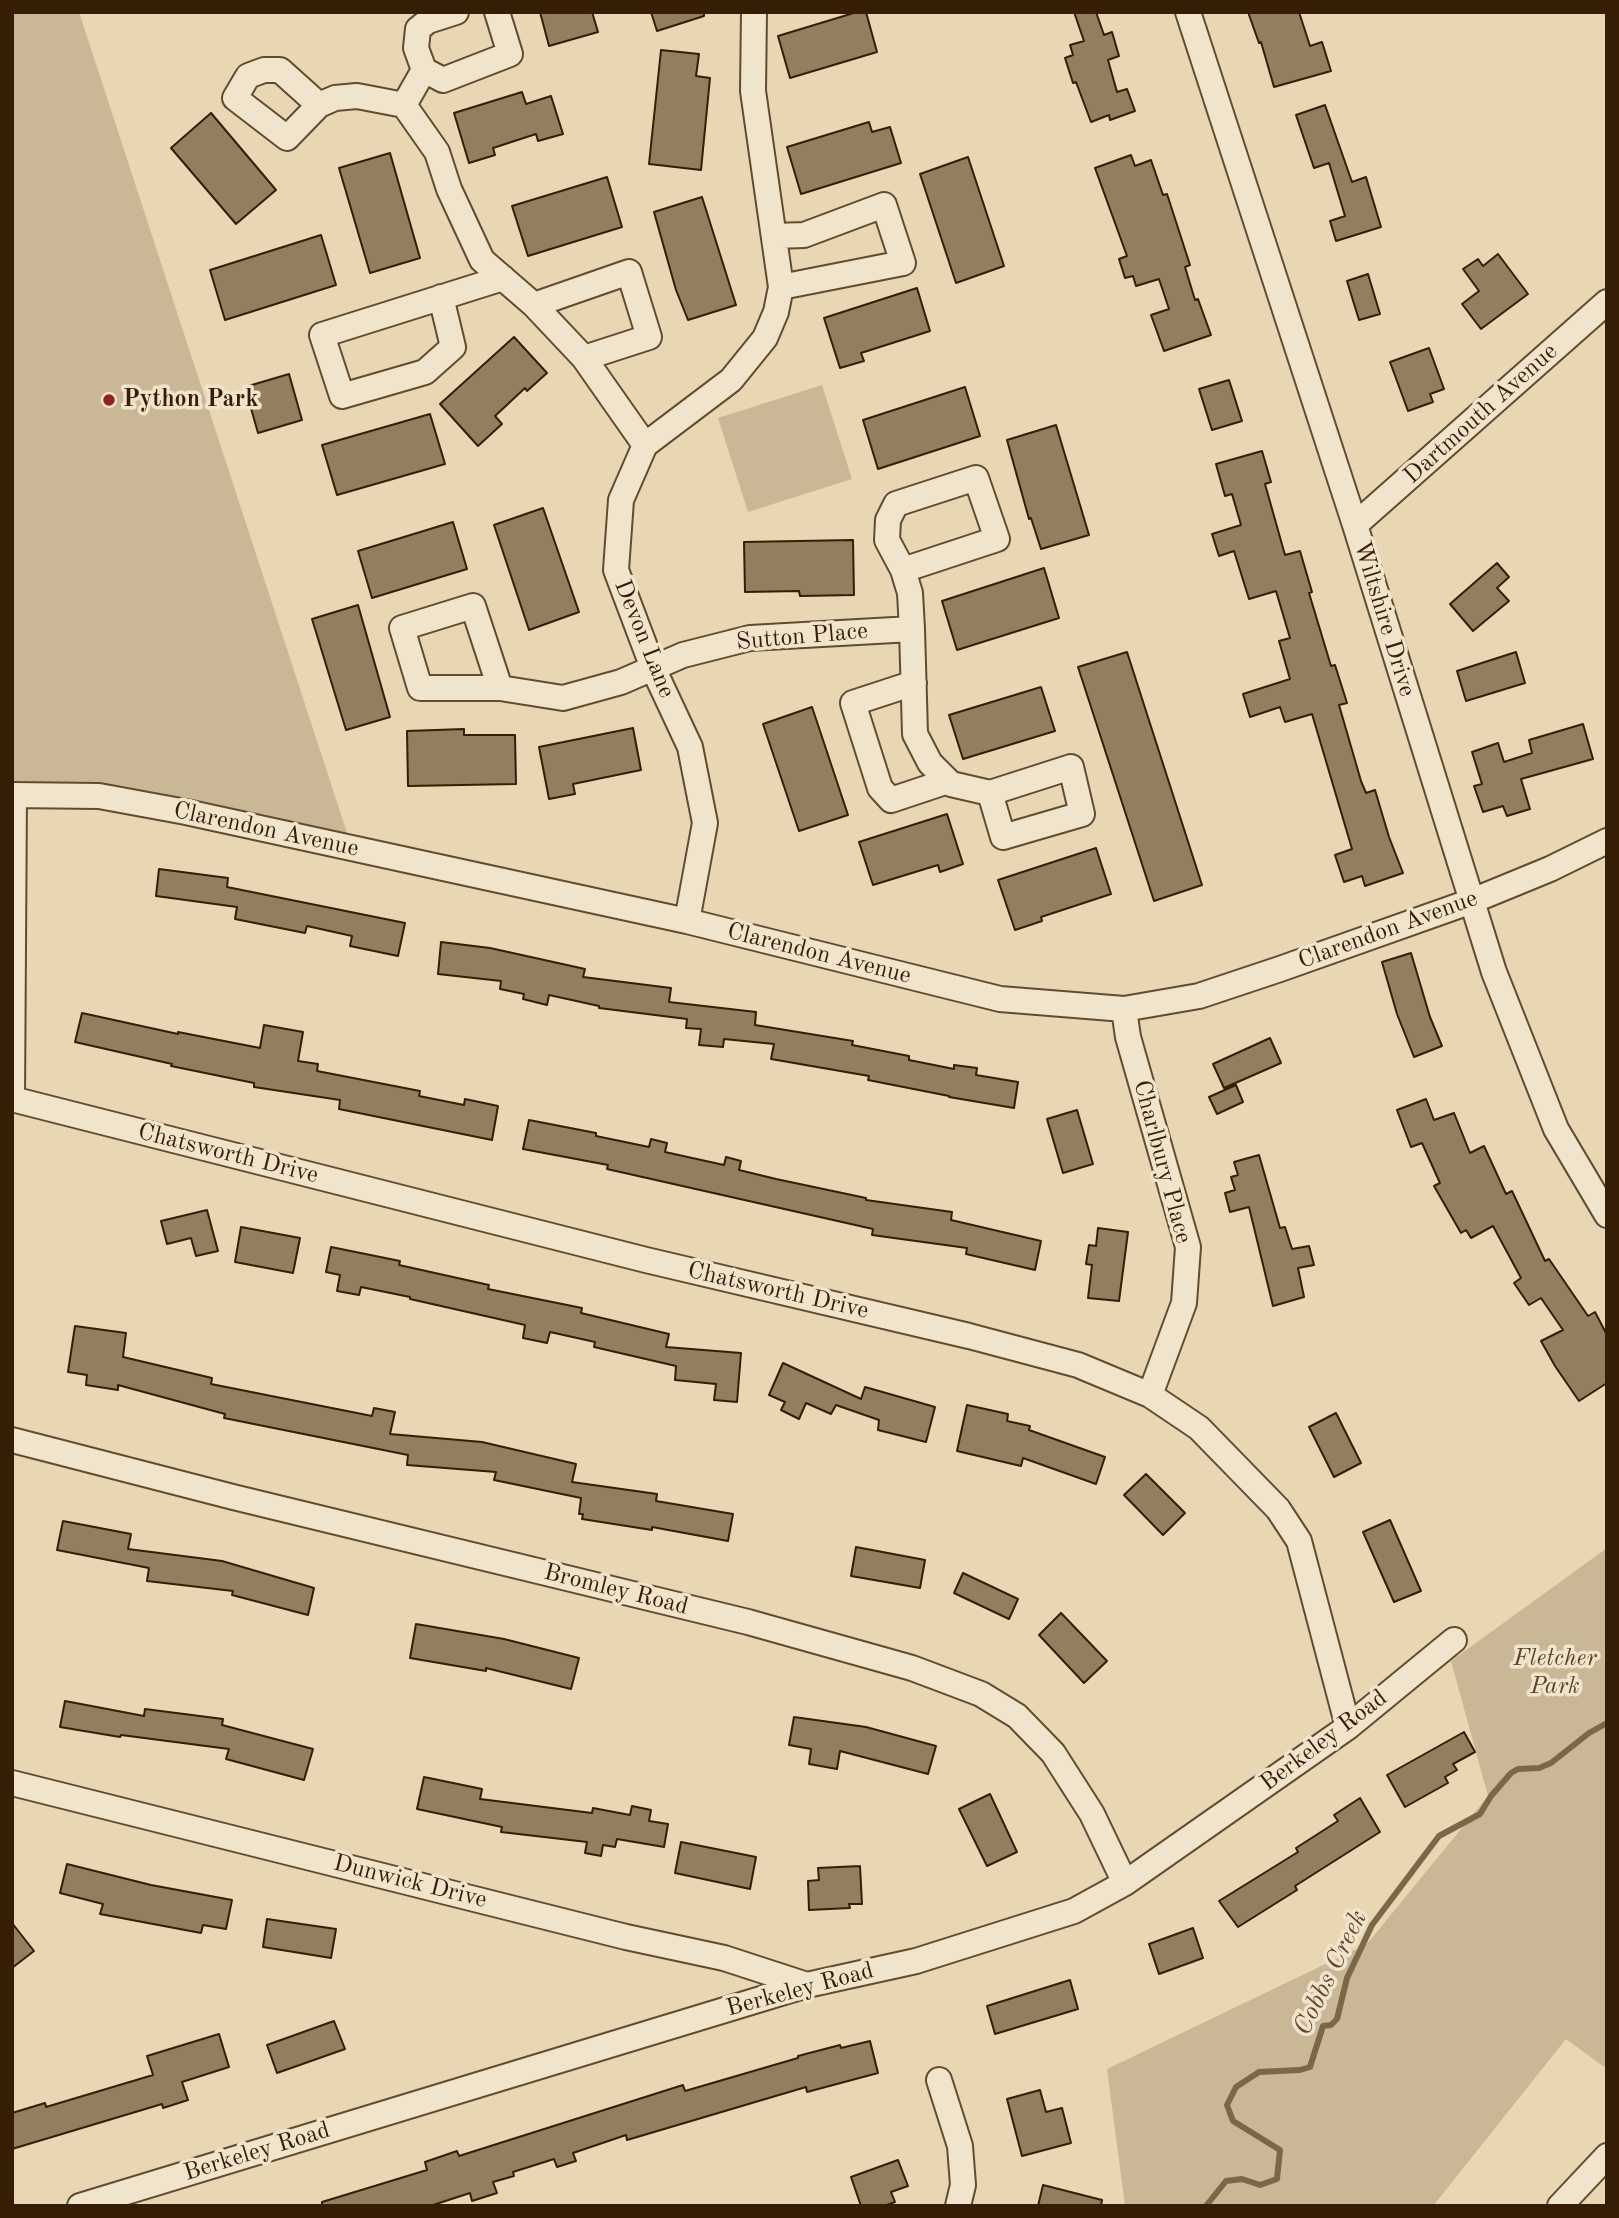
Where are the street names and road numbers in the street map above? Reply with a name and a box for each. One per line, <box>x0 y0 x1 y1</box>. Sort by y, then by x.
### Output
street label: Dartmouth Avenue <box>1398 337 1564 491</box>
street label: Wiltshire Drive <box>1347 538 1421 700</box>
street label: Devon Lane <box>607 576 681 702</box>
street label: Sutton Place <box>735 617 869 657</box>
street label: Clarendon Avenue <box>171 796 361 864</box>
street label: Clarendon Avenue <box>1294 884 1482 976</box>
street label: Clarendon Avenue <box>724 917 914 991</box>
street label: Charlbury Place <box>1126 1077 1198 1247</box>
street label: Chatsworth Drive <box>135 1118 321 1190</box>
street label: Chatsworth Drive <box>685 1256 871 1326</box>
street label: Bromley Road <box>541 1558 691 1622</box>
street label: Berkeley Road <box>1255 1684 1393 1798</box>
street label: Dunwick Drive <box>330 1849 490 1915</box>
street label: Berkeley Road <box>723 1956 877 2024</box>
street label: Berkeley Road <box>180 2116 334 2188</box>

